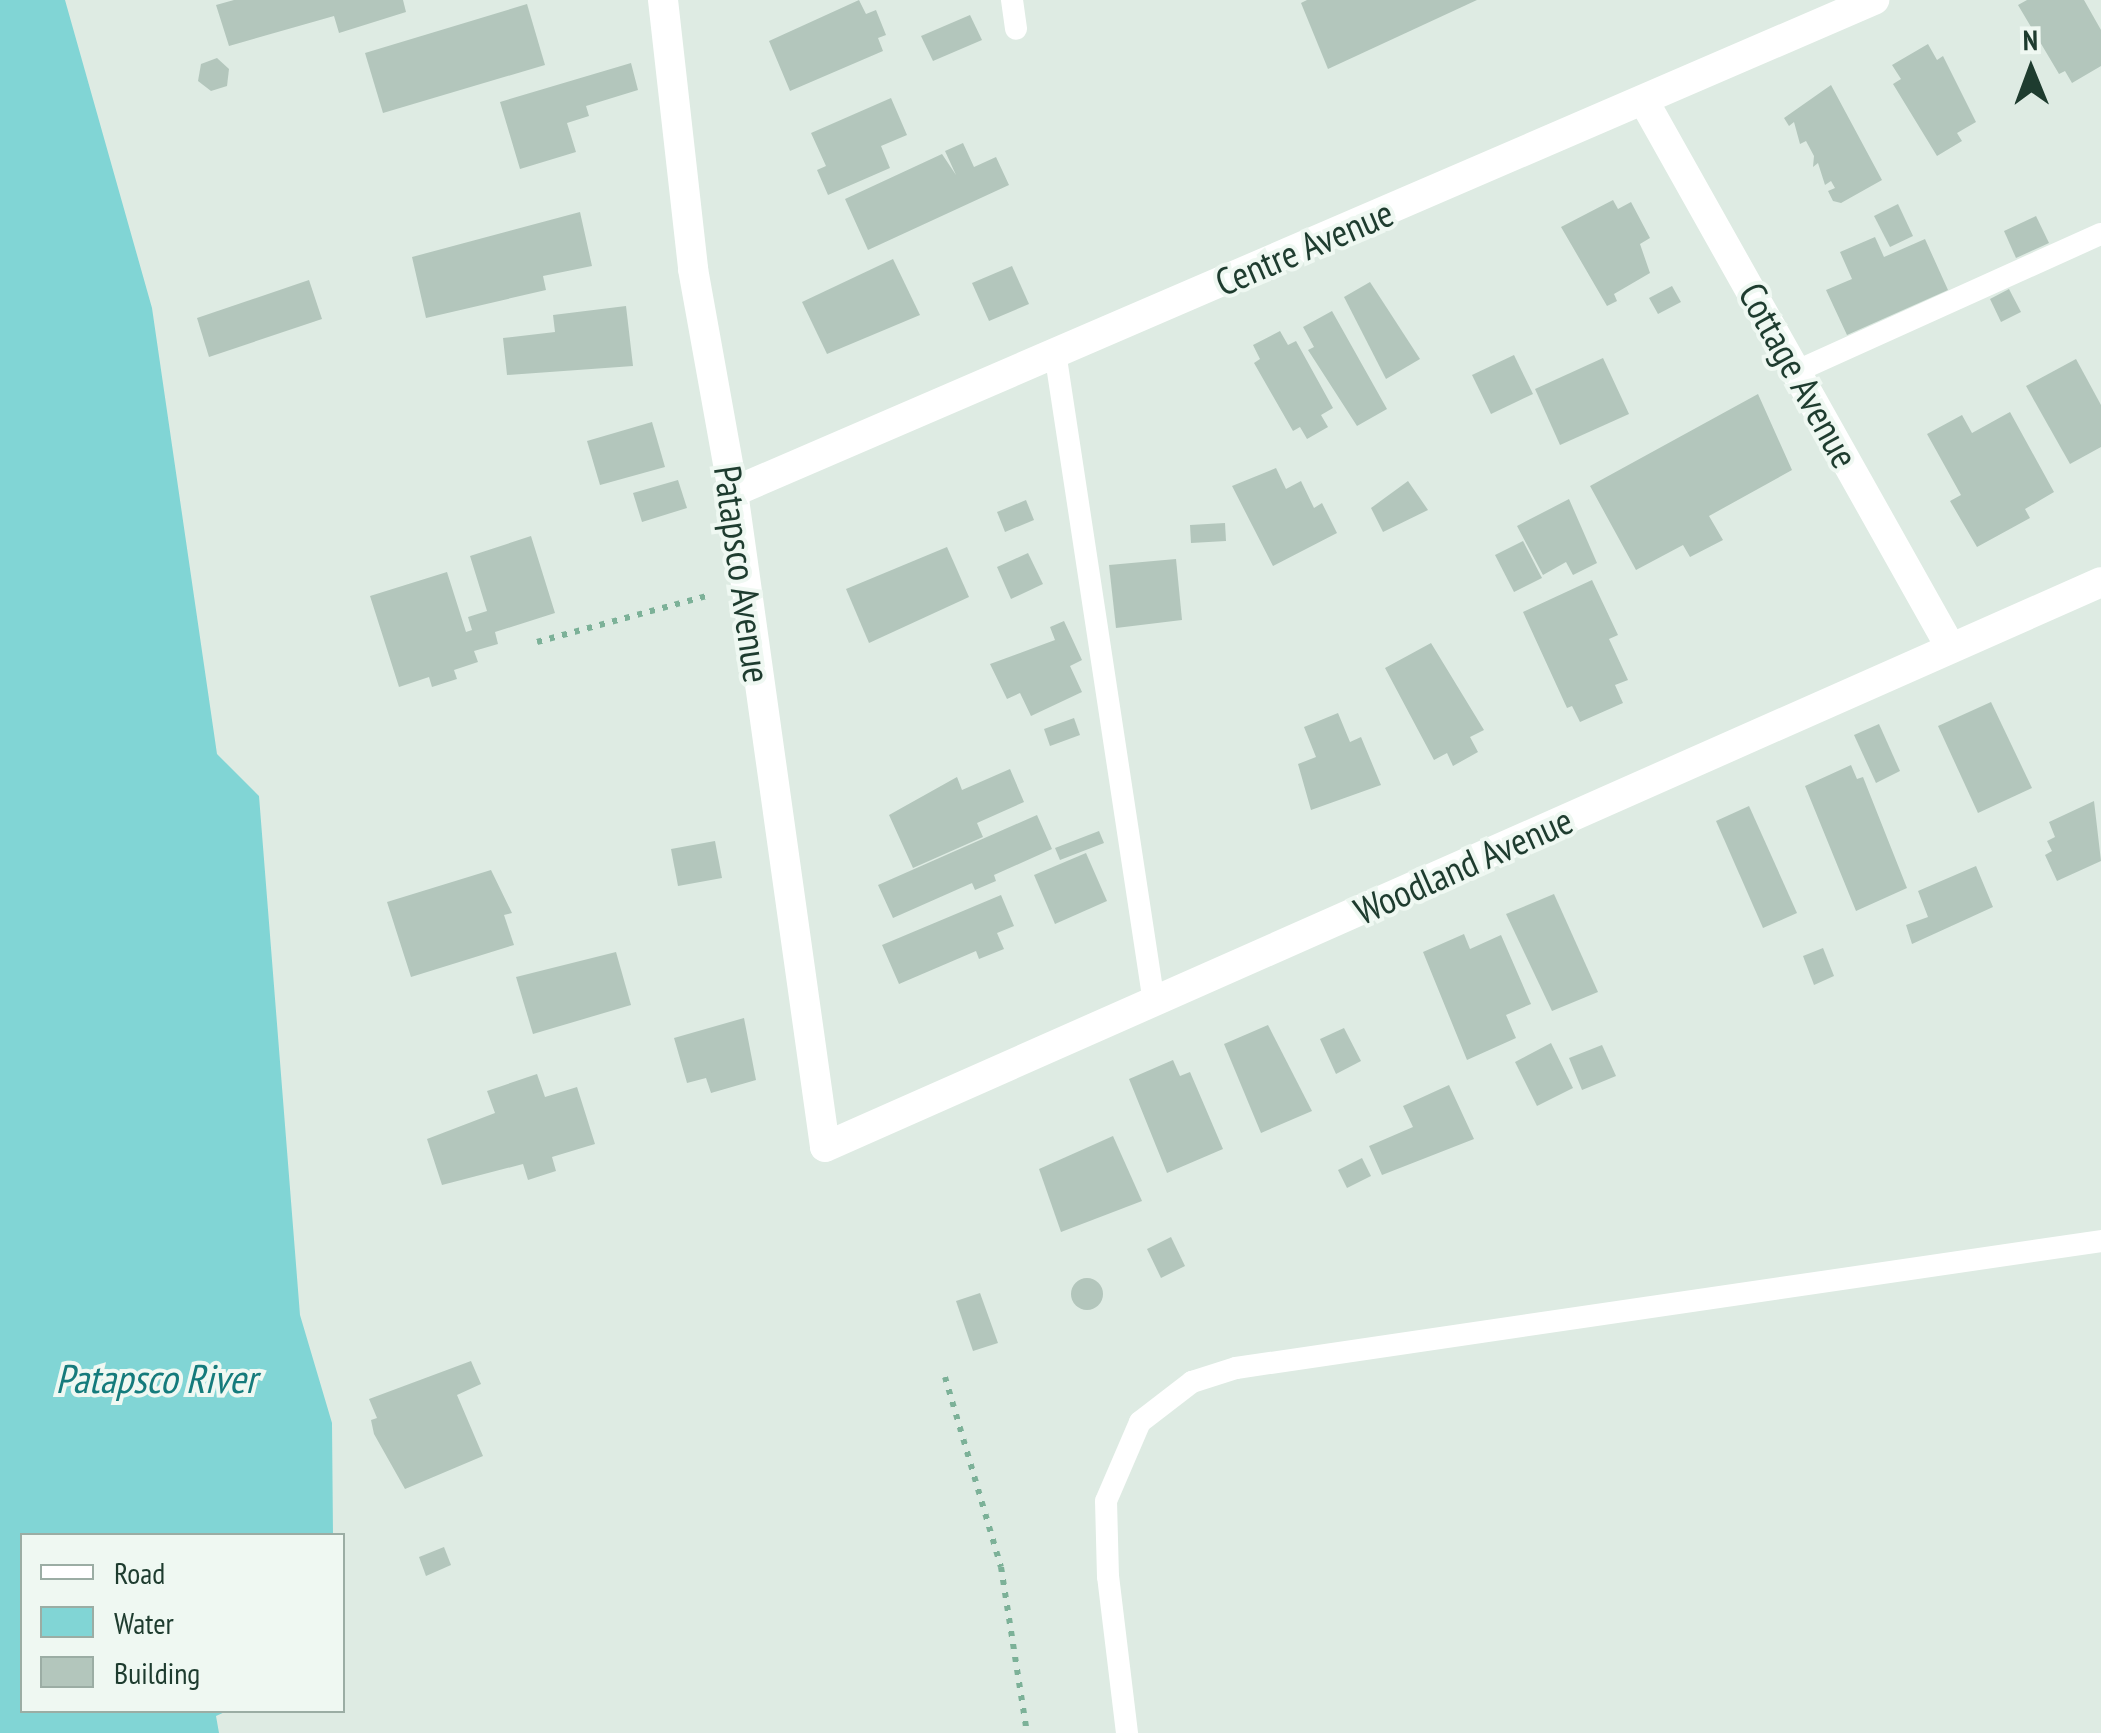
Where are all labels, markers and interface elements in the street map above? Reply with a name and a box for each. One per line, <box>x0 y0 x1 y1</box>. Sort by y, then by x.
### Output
north arrow <box>1981 20 2081 120</box>
text: N <box>2023 21 2038 58</box>
street label: Centre Avenue <box>1208 189 1400 305</box>
street label: Cottage Avenue <box>1729 274 1869 476</box>
street label: Patapsco Avenue <box>705 462 781 686</box>
street label: Woodland Avenue <box>1346 796 1580 934</box>
water label: Patapsco River <box>55 1354 257 1402</box>
legend <box>20 1533 345 1713</box>
text: Road <box>114 1553 165 1592</box>
text: Water <box>114 1603 174 1642</box>
text: Building <box>114 1653 200 1692</box>

